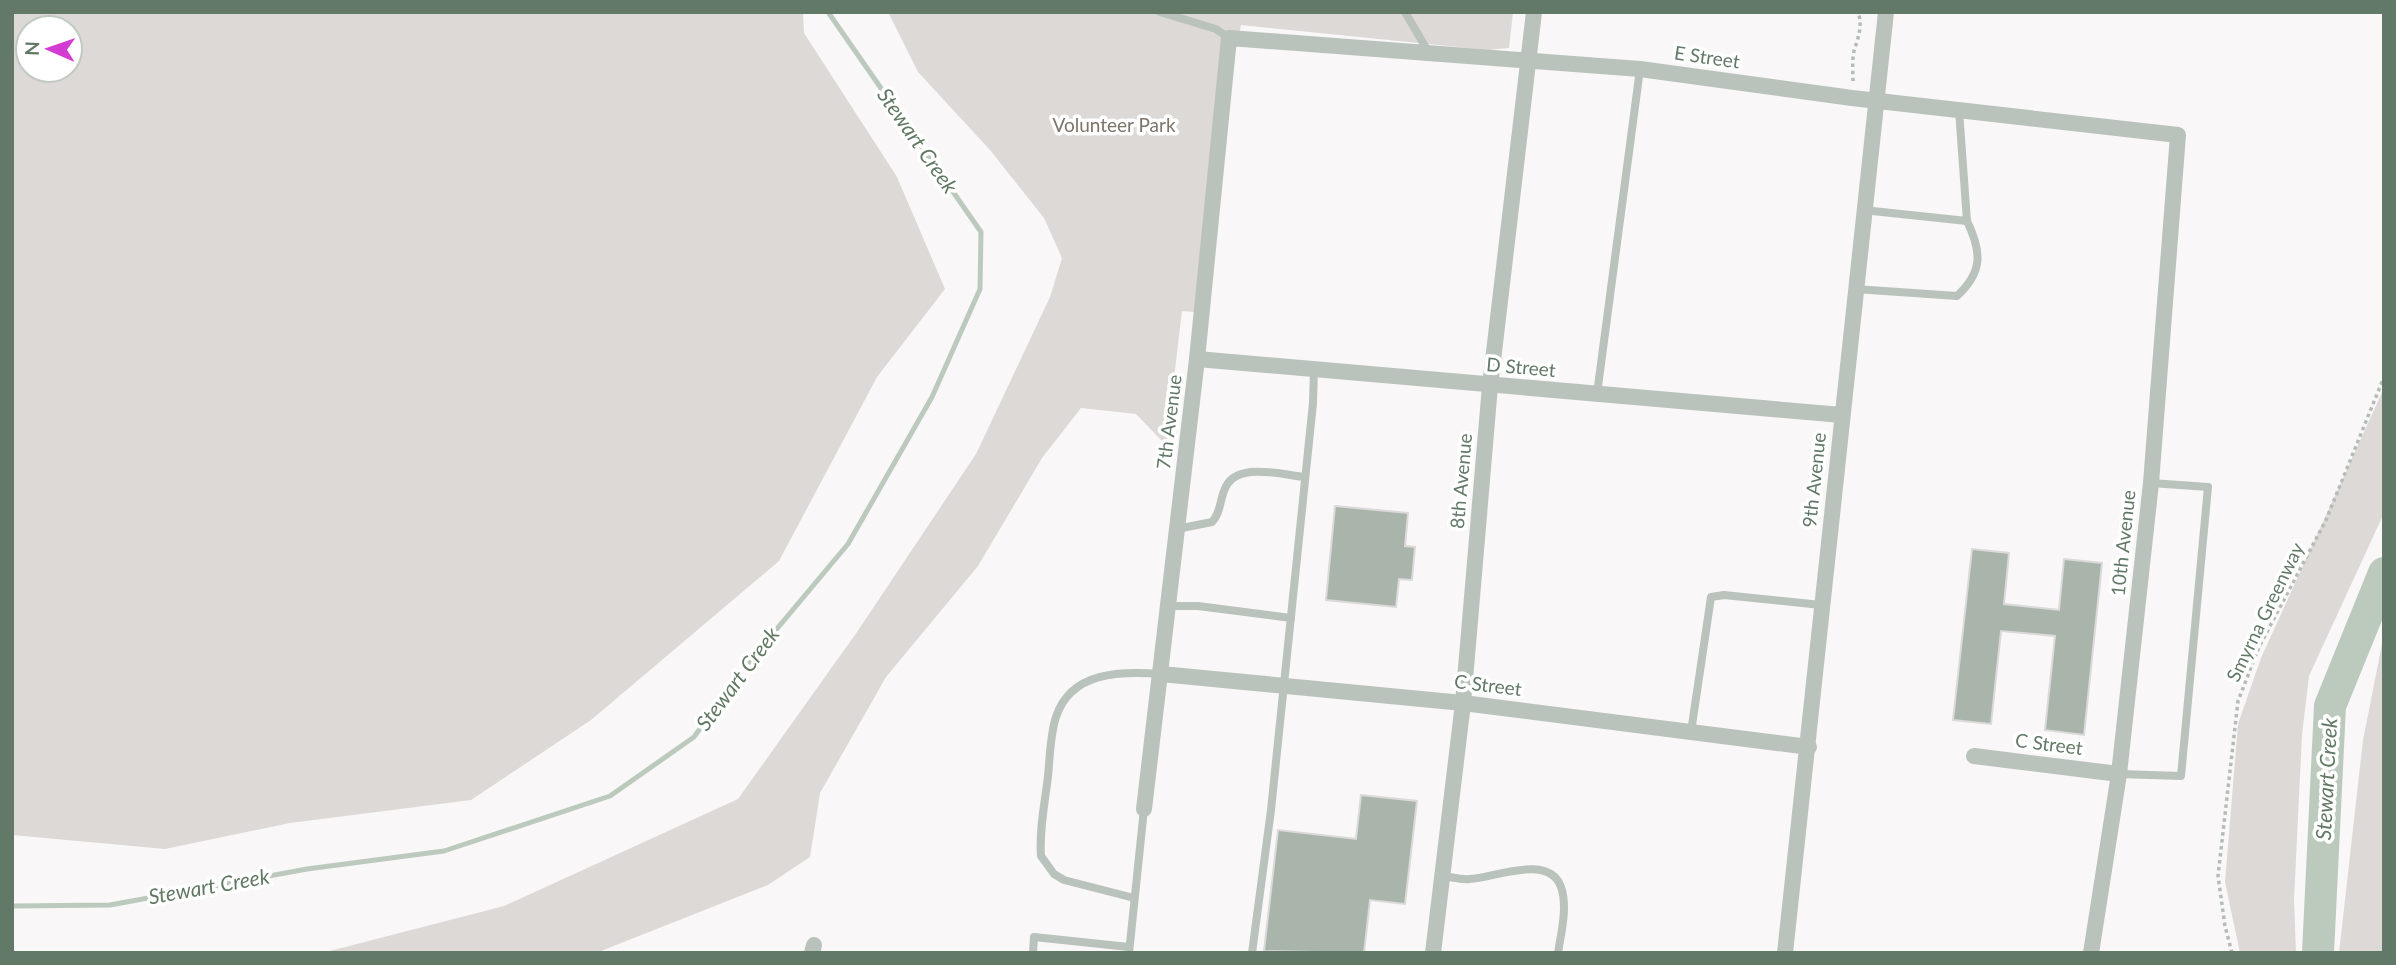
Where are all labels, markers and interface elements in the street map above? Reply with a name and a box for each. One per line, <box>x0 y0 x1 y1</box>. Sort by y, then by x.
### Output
north arrow <box>14 14 84 84</box>
text: N <box>20 41 43 56</box>
street label: E Street <box>1673 41 1741 73</box>
water label: Stewart Creek <box>873 83 964 198</box>
park label: Volunteer Park <box>1052 113 1176 136</box>
street label: D Street <box>1486 352 1557 381</box>
street label: 7th Avenue <box>1151 373 1186 471</box>
street label: 9th Avenue <box>1797 431 1830 529</box>
street label: 8th Avenue <box>1445 432 1476 530</box>
street label: 10th Avenue <box>2105 489 2140 597</box>
street label: Smyrna Greenway <box>2221 538 2308 685</box>
water label: Stewart Creek <box>690 621 784 735</box>
street label: C Street <box>1453 669 1523 700</box>
water label: Stewart Creek <box>2310 716 2341 841</box>
street label: C Street <box>2014 728 2084 759</box>
water label: Stewart Creek <box>146 862 272 908</box>

